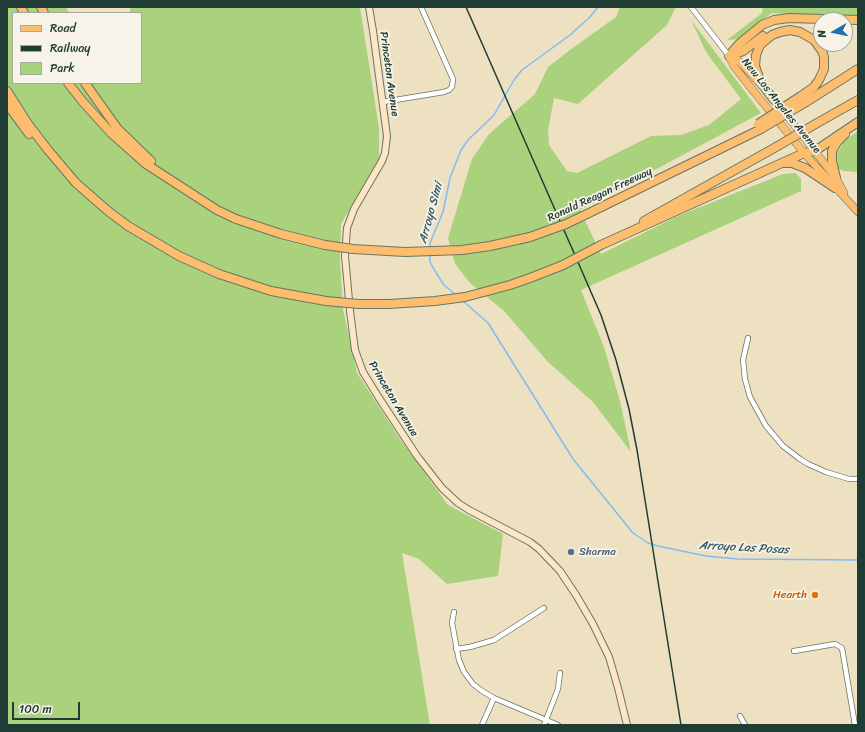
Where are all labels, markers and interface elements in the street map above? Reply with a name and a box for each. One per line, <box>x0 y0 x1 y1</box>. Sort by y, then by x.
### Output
legend <box>12 12 142 84</box>
north arrow <box>813 12 853 52</box>
text: Road <box>50 17 76 39</box>
text: N <box>812 29 832 39</box>
street label: Princeton Avenue <box>377 31 401 117</box>
text: Railway <box>50 37 91 59</box>
street label: New Los Angeles Avenue <box>739 56 823 156</box>
text: Park <box>50 57 75 79</box>
street label: Ronald Reagan Freeway <box>546 165 654 225</box>
water label: Arroyo Simi <box>416 181 446 245</box>
street label: Princeton Avenue <box>365 359 421 439</box>
water label: Arroyo Las Posas <box>699 538 789 558</box>
place label: Sharma <box>579 545 616 559</box>
marker: Sharma <box>566 547 576 557</box>
place label: Hearth <box>773 588 807 602</box>
marker: Hearth <box>810 590 820 600</box>
scale bar <box>14 694 82 720</box>
text: 100 m <box>19 698 52 720</box>

